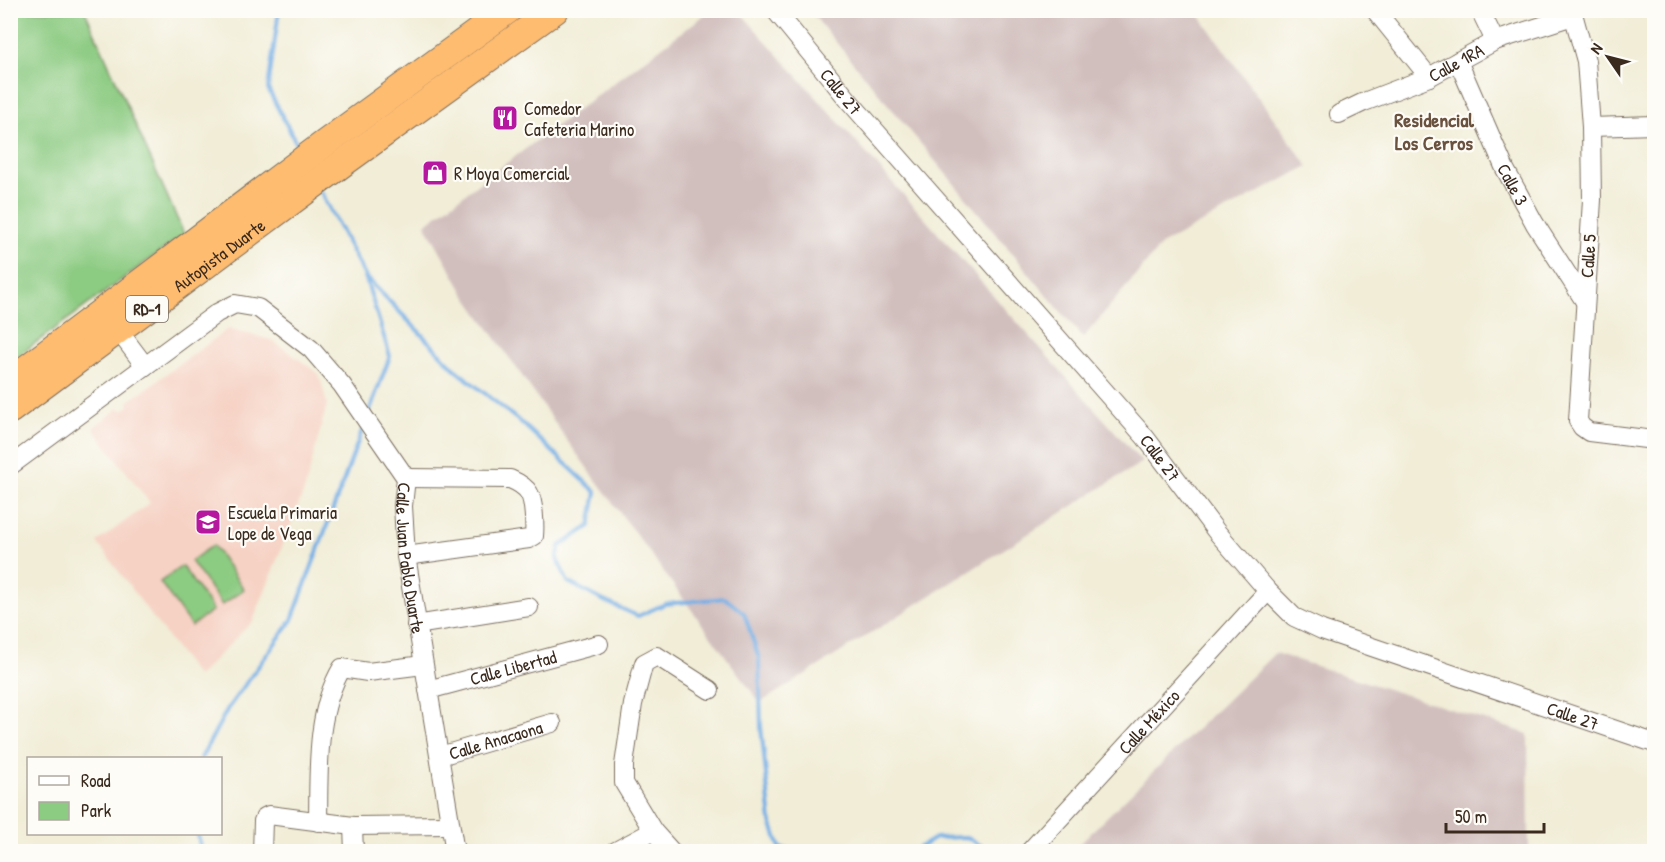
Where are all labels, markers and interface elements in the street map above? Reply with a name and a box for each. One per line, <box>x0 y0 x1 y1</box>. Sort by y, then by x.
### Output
north arrow <box>1578 27 1638 87</box>
street label: Calle 1RA <box>1424 37 1488 88</box>
text: N <box>1584 38 1607 58</box>
street label: Calle 27 <box>815 63 868 120</box>
place label: Comedor Cafeteria Marino <box>524 96 634 142</box>
restaurant icon: Comedor Cafeteria Marino <box>490 103 520 133</box>
district label: Residencial Los Cerros <box>1394 106 1474 156</box>
shop icon: R Moya Comercial <box>420 158 450 188</box>
street label: Calle 3 <box>1492 159 1535 209</box>
place label: R Moya Comercial <box>454 161 570 186</box>
street label: Autopista Duarte <box>168 213 270 298</box>
street label: Calle 5 <box>1574 233 1602 279</box>
road number: RD-1 <box>126 296 168 322</box>
street label: Calle 27 <box>1135 429 1187 487</box>
street label: Calle Juan Pablo Duarte <box>390 481 431 635</box>
place label: Escuela Primaria Lope de Vega <box>228 500 337 546</box>
school or university icon: Escuela Primaria Lope de Vega <box>193 507 223 537</box>
street label: Calle Libertad <box>467 644 559 691</box>
street label: Calle México <box>1112 683 1185 760</box>
street label: Calle 27 <box>1544 695 1602 736</box>
street label: Calle Anacaona <box>446 714 545 765</box>
legend <box>27 757 222 835</box>
text: Road <box>81 768 111 793</box>
scale bar <box>1446 796 1544 834</box>
text: Park <box>81 798 112 823</box>
text: 50 m <box>1455 804 1487 829</box>

